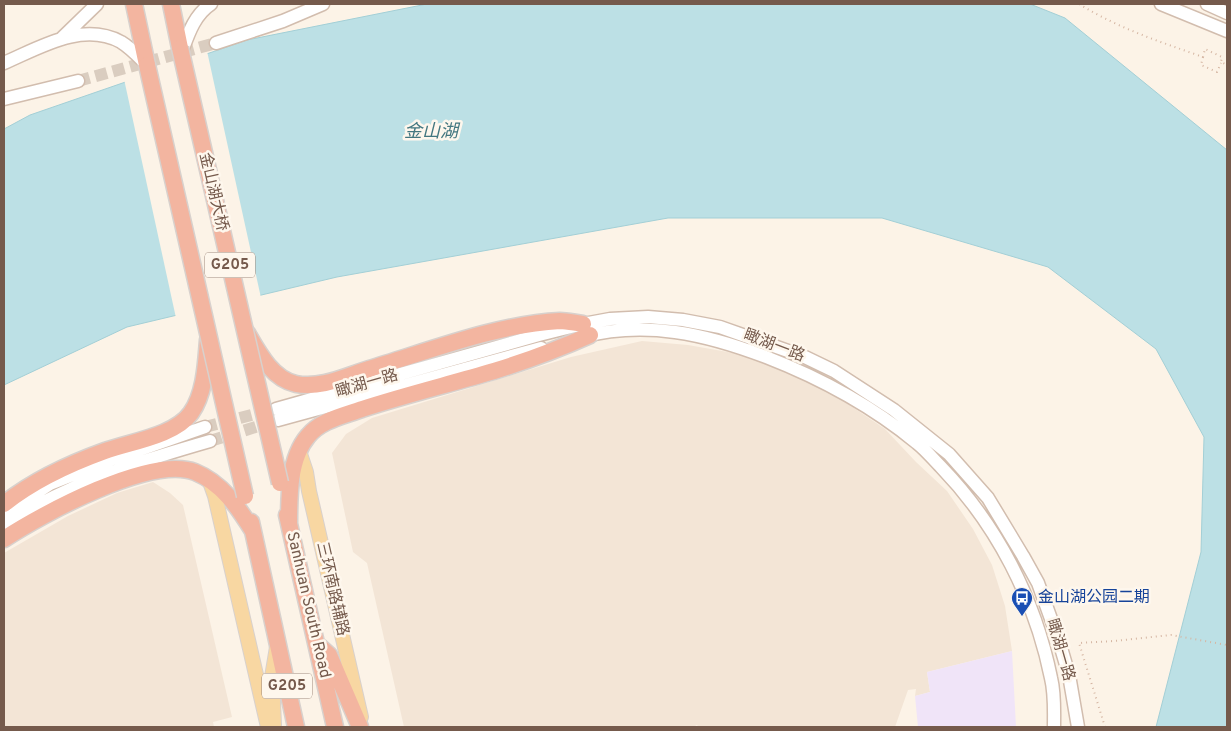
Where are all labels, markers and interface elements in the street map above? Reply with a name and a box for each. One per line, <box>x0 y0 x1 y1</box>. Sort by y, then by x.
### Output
water label: 金山湖 <box>404 121 461 144</box>
street label: 金山湖大桥 <box>194 151 232 233</box>
road number: G205 <box>205 252 255 278</box>
street label: 瞰湖一路 <box>741 325 807 367</box>
street label: 瞰湖一路 <box>333 366 401 402</box>
street label: Sanhuan South Road <box>281 530 335 680</box>
street label: 三环南路辅路 <box>311 540 353 638</box>
bus stop icon: 金山湖公园二期 <box>1010 586 1034 617</box>
place label: 金山湖公园二期 <box>1038 588 1150 608</box>
street label: 瞰湖一路 <box>1042 616 1078 684</box>
road number: G205 <box>262 674 312 698</box>

